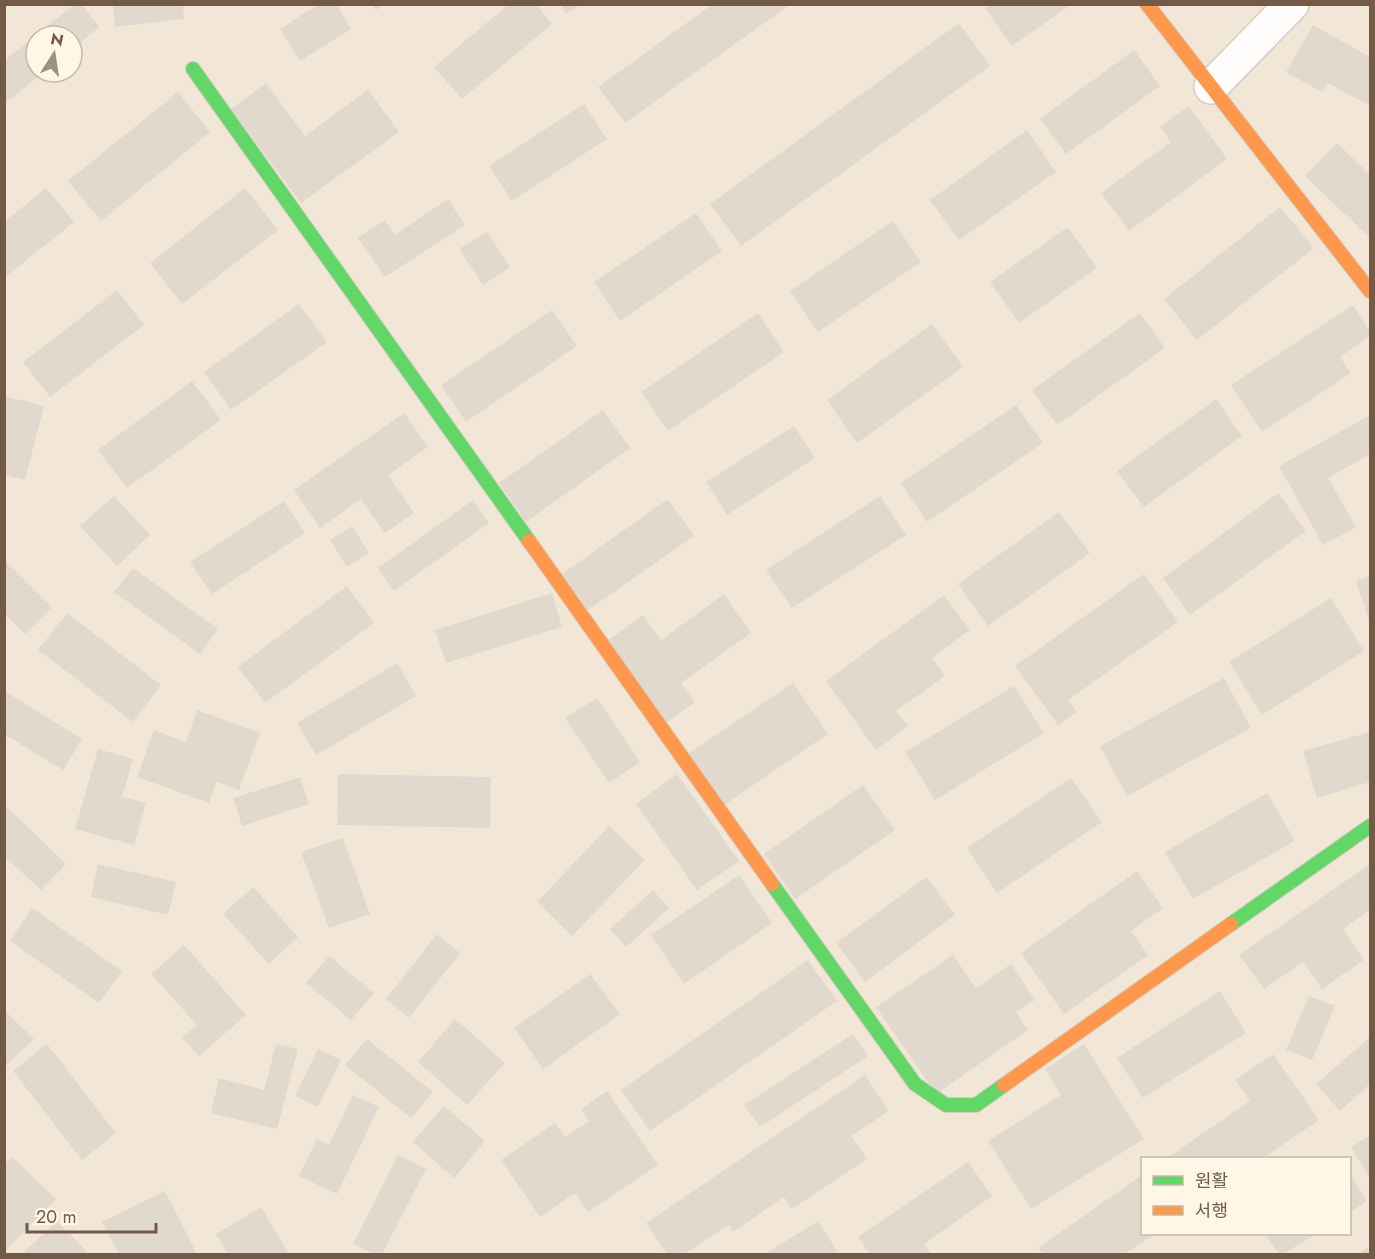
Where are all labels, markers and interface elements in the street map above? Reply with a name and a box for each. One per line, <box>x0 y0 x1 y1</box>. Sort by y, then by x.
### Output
north arrow <box>24 24 84 84</box>
text: N <box>48 27 66 52</box>
legend <box>1141 1157 1351 1235</box>
text: 원활 <box>1195 1168 1228 1194</box>
scale bar <box>27 1196 156 1234</box>
text: 서행 <box>1195 1198 1228 1224</box>
text: 20 m <box>36 1204 76 1230</box>

